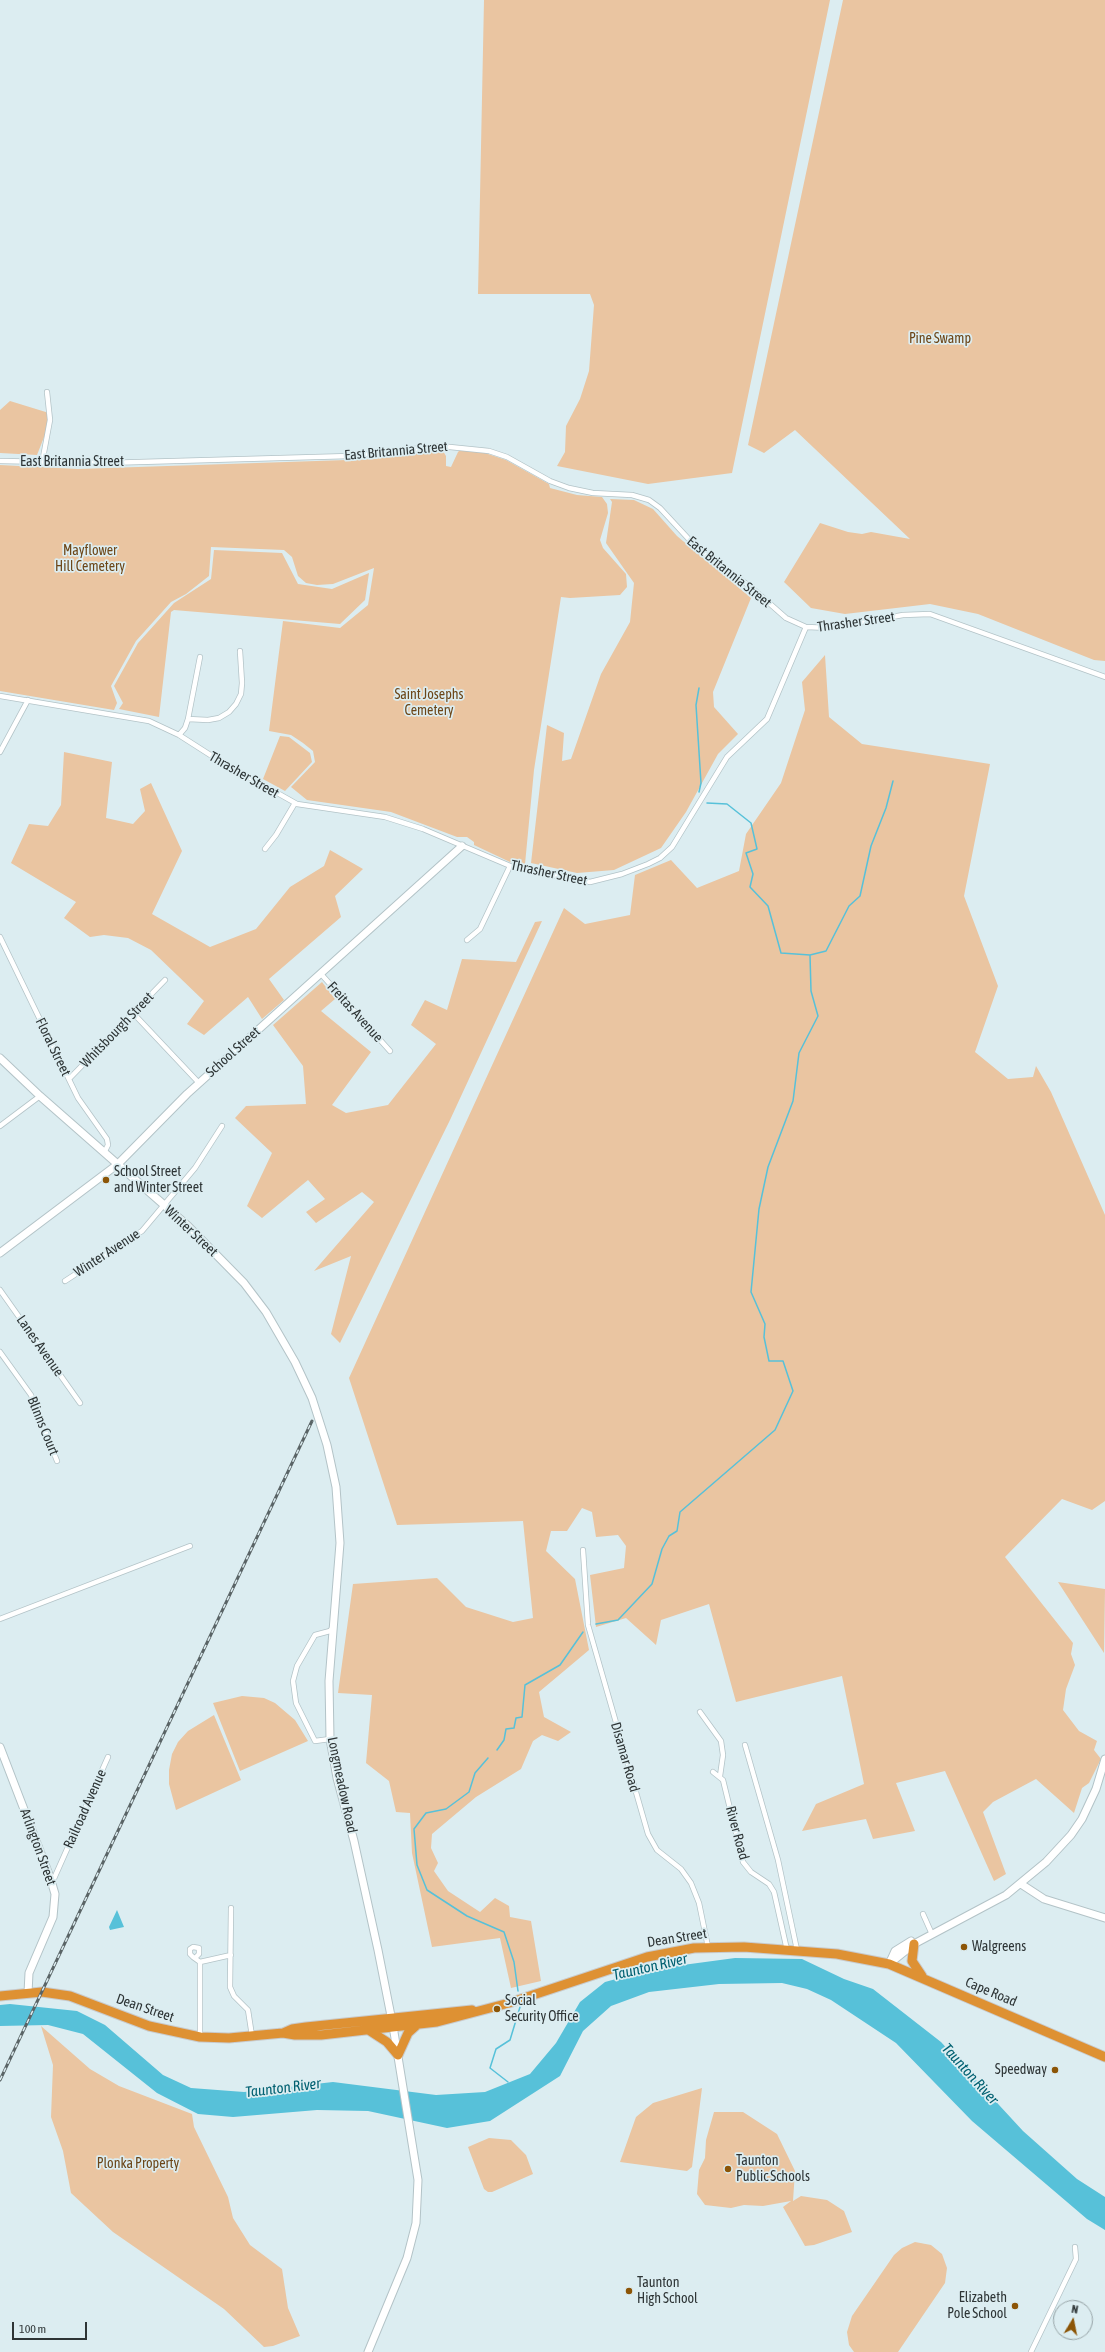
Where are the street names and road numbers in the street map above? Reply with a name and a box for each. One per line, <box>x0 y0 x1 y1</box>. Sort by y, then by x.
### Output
street label: East Britannia Street <box>344 438 448 464</box>
street label: East Britannia Street <box>20 454 124 470</box>
street label: East Britannia Street <box>683 533 775 611</box>
street label: Thrasher Street <box>816 608 896 636</box>
street label: Thrasher Street <box>206 748 282 802</box>
street label: Thrasher Street <box>509 857 589 889</box>
street label: Freitas Avenue <box>324 978 386 1046</box>
street label: Whitsbourgh Street <box>77 989 157 1071</box>
street label: Floral Street <box>32 1015 74 1079</box>
street label: School Street <box>202 1023 264 1081</box>
street label: Winter Street <box>161 1202 221 1260</box>
street label: Winter Avenue <box>71 1225 143 1281</box>
street label: Lanes Avenue <box>13 1312 67 1380</box>
street label: Blinns Court <box>24 1394 62 1458</box>
street label: Disamar Road <box>607 1720 643 1794</box>
street label: Longmeadow Road <box>324 1735 360 1835</box>
street label: Railroad Avenue <box>60 1767 110 1851</box>
street label: River Road <box>722 1804 752 1862</box>
street label: Arlington Street <box>16 1806 60 1888</box>
street label: Dean Street <box>646 1925 708 1951</box>
street label: Cape Road <box>963 1974 1019 2010</box>
street label: Dean Street <box>114 1990 176 2026</box>

